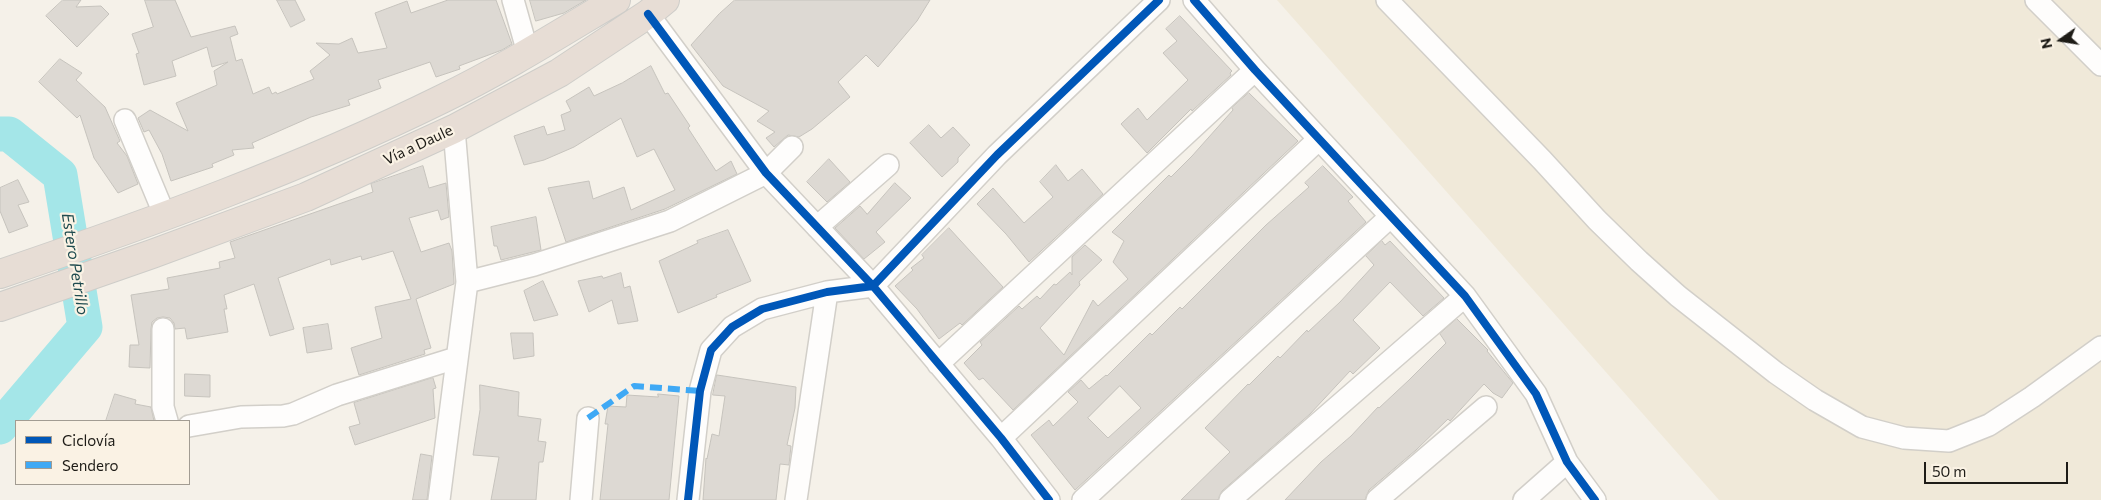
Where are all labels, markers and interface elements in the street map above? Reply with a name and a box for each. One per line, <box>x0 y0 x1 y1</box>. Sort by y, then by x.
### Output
north arrow <box>2036 15 2086 65</box>
text: N <box>2036 36 2055 51</box>
street label: Vía a Daule <box>380 121 456 169</box>
water label: Estero Petrillo <box>57 212 93 316</box>
legend <box>15 420 190 485</box>
text: Ciclovía <box>62 431 115 449</box>
scale bar <box>1926 452 2070 484</box>
text: Sendero <box>62 456 119 474</box>
text: 50 m <box>1932 462 1966 480</box>

